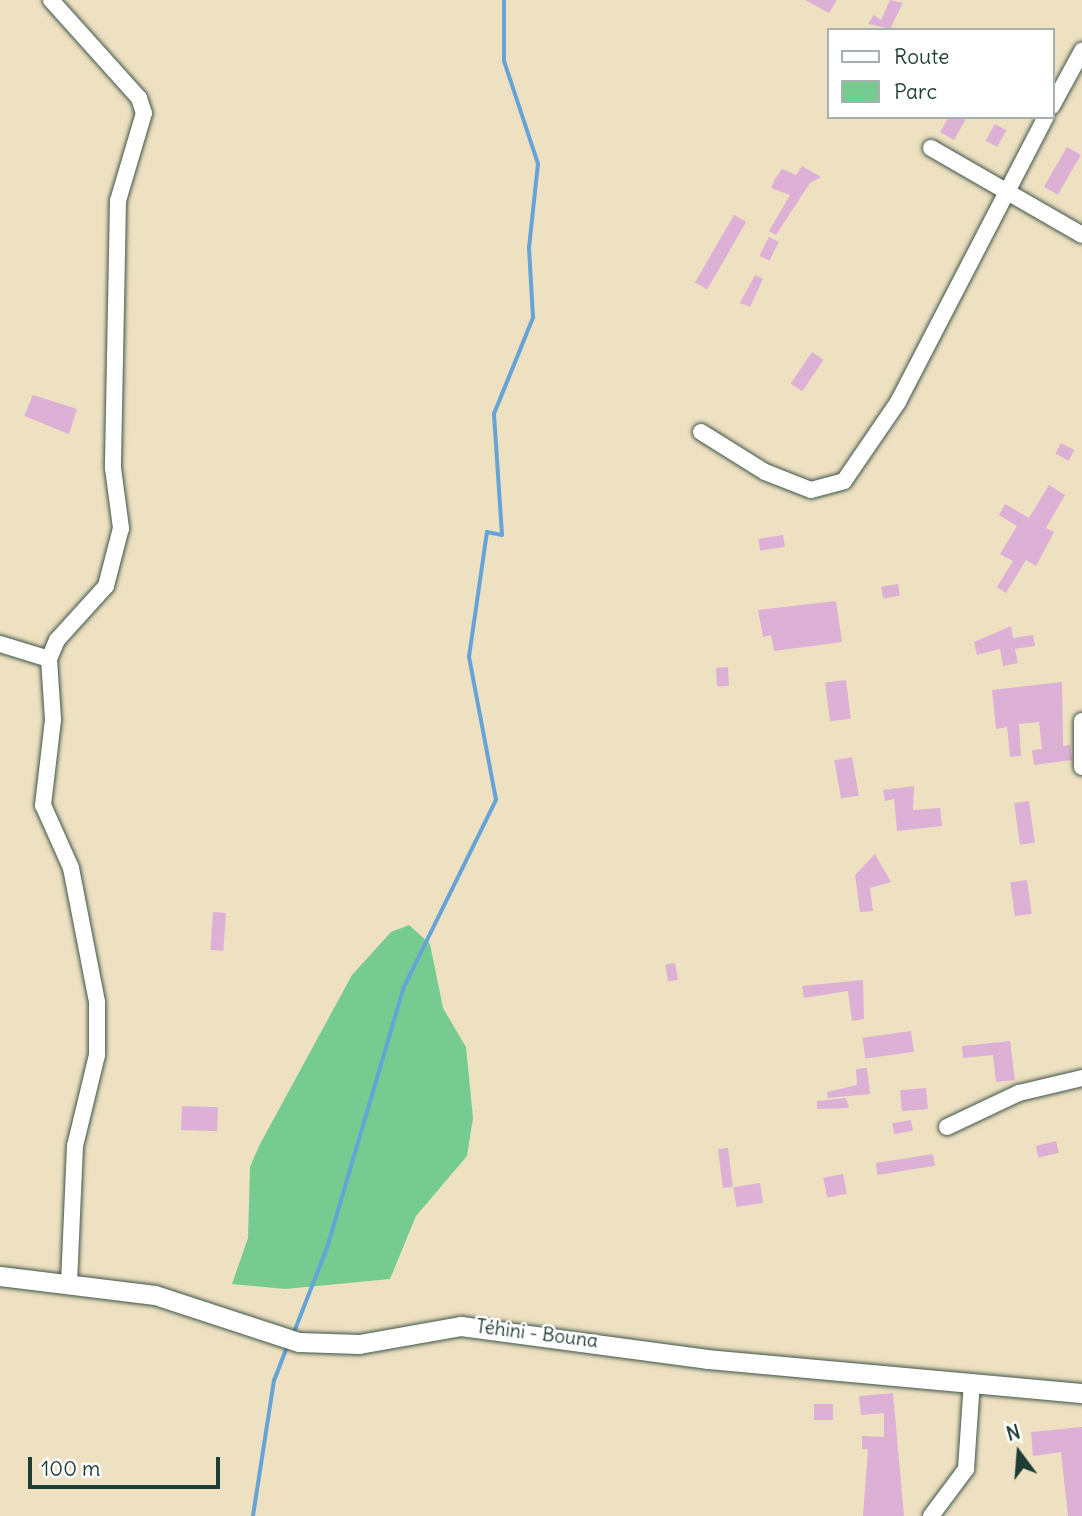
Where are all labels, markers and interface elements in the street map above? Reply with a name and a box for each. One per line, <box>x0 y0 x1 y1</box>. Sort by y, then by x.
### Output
legend <box>827 28 1054 119</box>
text: Route <box>894 43 949 70</box>
text: Parc <box>894 78 937 105</box>
street label: Téhini - Bouna <box>475 1315 599 1353</box>
north arrow <box>984 1418 1054 1488</box>
text: N <box>1004 1419 1023 1446</box>
scale bar <box>32 1442 224 1486</box>
text: 100 m <box>41 1455 100 1482</box>

